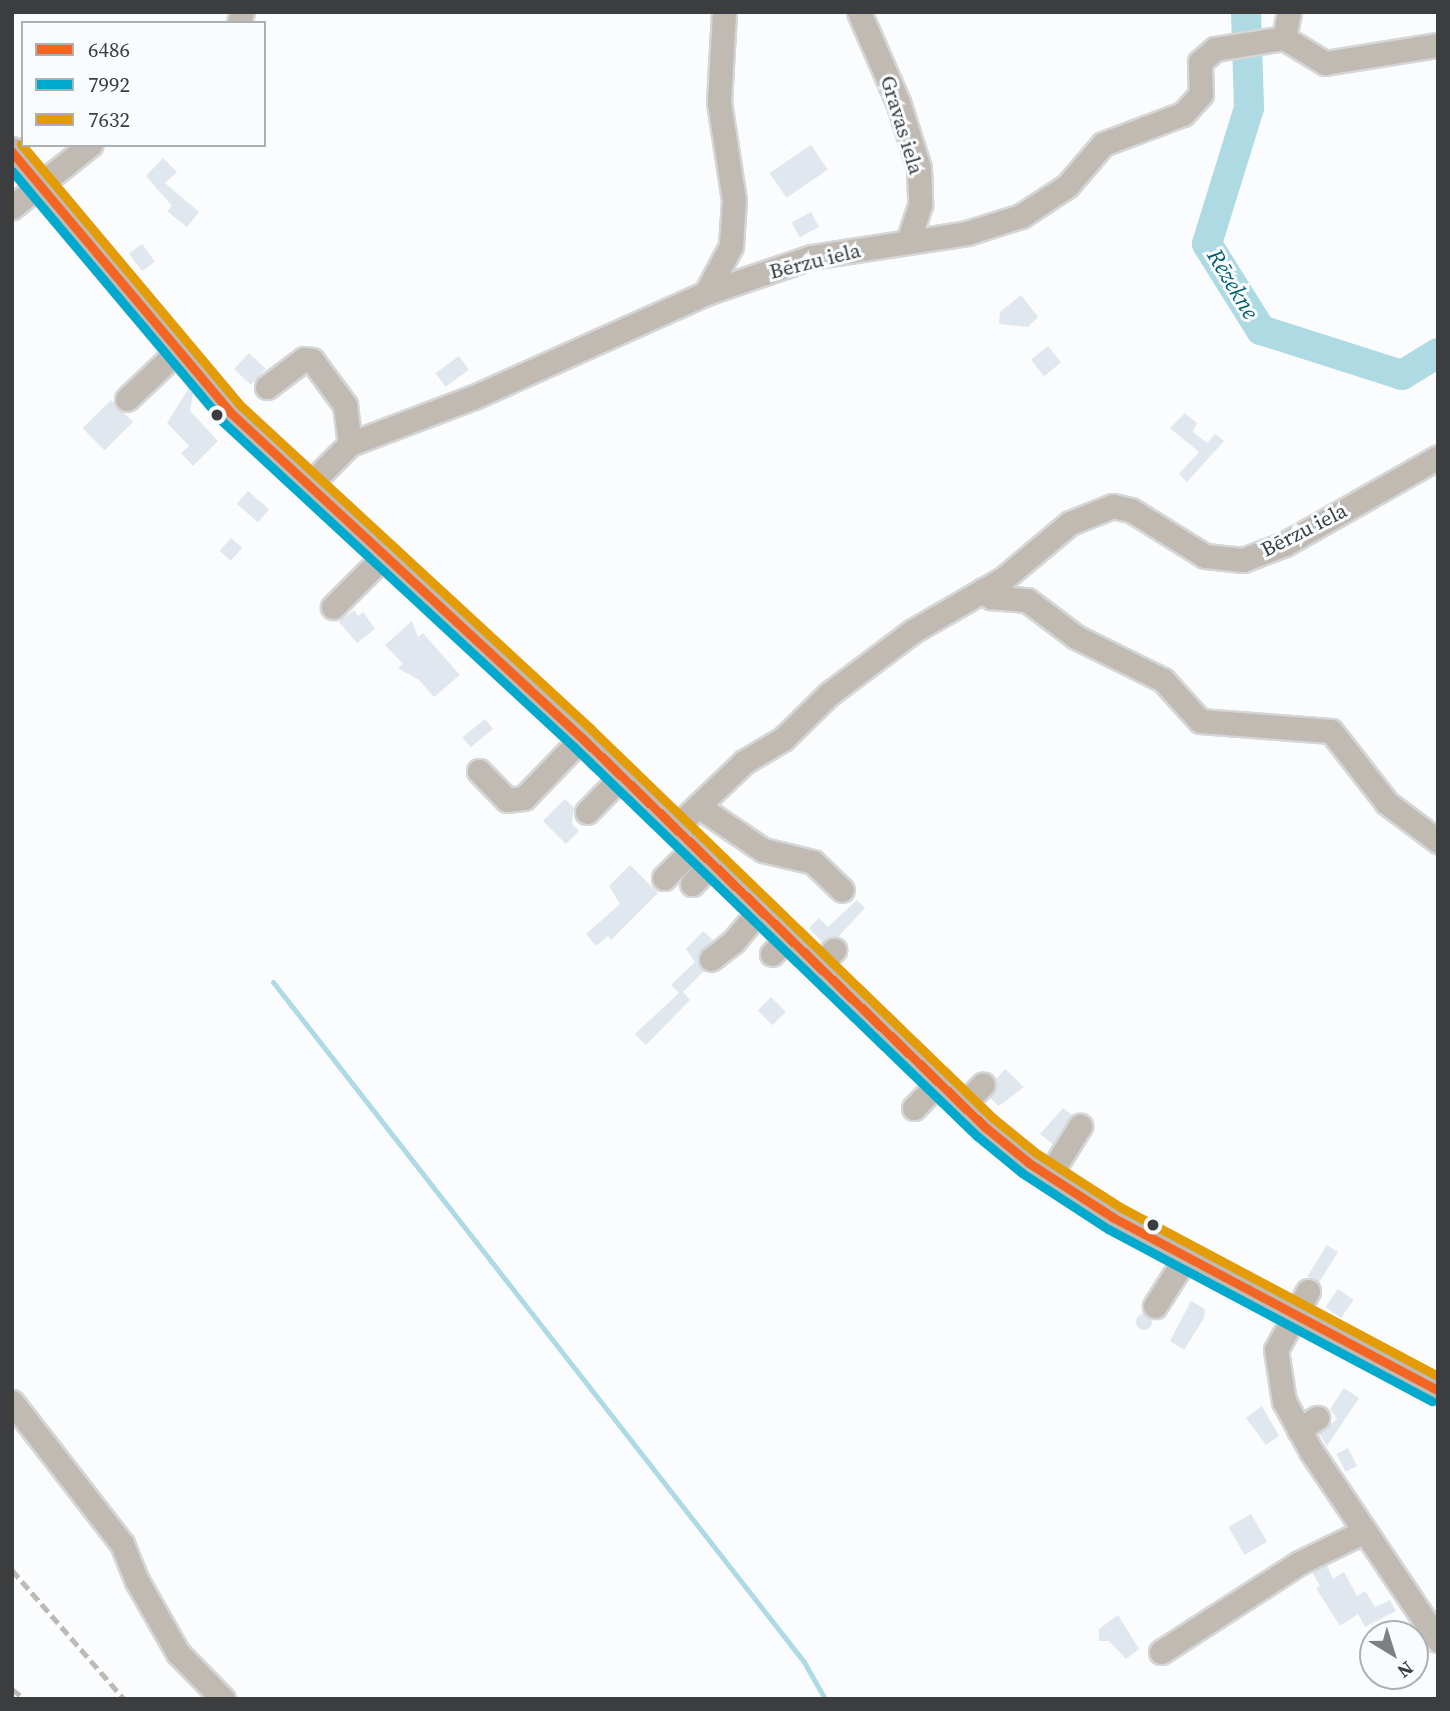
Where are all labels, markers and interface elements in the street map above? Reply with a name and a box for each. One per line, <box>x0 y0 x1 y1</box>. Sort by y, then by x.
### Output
legend <box>21 21 266 147</box>
text: 6486 <box>88 35 130 64</box>
text: 7992 <box>88 70 130 99</box>
street label: Gravas iela <box>875 73 929 177</box>
text: 7632 <box>88 105 130 134</box>
street label: Bērzu iela <box>767 238 863 284</box>
water label: Rēzekne <box>1201 244 1265 324</box>
unlabelled marker <box>210 408 224 422</box>
street label: Bērzu iela <box>1257 498 1351 562</box>
unlabelled marker <box>1146 1218 1160 1232</box>
north arrow <box>1359 1620 1429 1690</box>
text: N <box>1392 1655 1419 1684</box>

